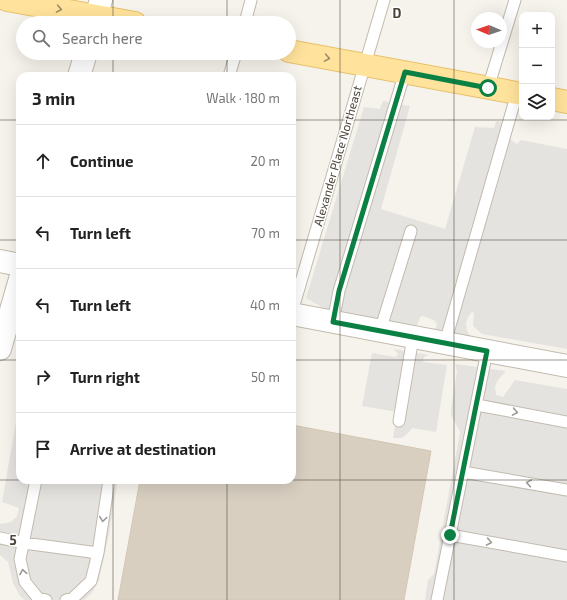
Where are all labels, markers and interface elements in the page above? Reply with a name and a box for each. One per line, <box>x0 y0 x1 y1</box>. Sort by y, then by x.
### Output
one-way arrow <box>56 5 62 13</box>
text: D <box>393 5 402 21</box>
north arrow <box>471 12 507 48</box>
map controls <box>519 12 555 120</box>
button: + <box>519 12 555 48</box>
search box <box>16 16 296 60</box>
icon: search <box>30 27 52 49</box>
text: Search here <box>62 29 143 47</box>
button: − <box>519 48 555 84</box>
one-way arrow <box>324 53 330 62</box>
route start <box>479 79 497 97</box>
street label: Alexander Place Northeast <box>310 84 364 228</box>
button: layers <box>519 84 555 120</box>
text: 3 min <box>32 88 75 108</box>
text: Walk · 180 m <box>206 90 280 106</box>
icon: ahead <box>32 150 54 172</box>
text: Continue <box>70 152 133 170</box>
text: 20 m <box>251 153 280 169</box>
icon: left <box>32 222 54 244</box>
text: Turn left <box>70 224 131 242</box>
text: 70 m <box>251 225 280 241</box>
icon: left <box>32 294 54 316</box>
text: Turn left <box>70 296 131 314</box>
text: 40 m <box>250 297 280 313</box>
icon: right <box>32 366 54 388</box>
text: Turn right <box>70 368 140 386</box>
text: 50 m <box>251 369 280 385</box>
one-way arrow <box>512 408 518 416</box>
icon: arrive <box>32 438 54 460</box>
text: Arrive at destination <box>70 440 216 458</box>
one-way arrow <box>526 480 532 488</box>
one-way arrow <box>99 516 108 522</box>
route end <box>441 526 459 544</box>
text: 5 <box>9 532 17 548</box>
one-way arrow <box>485 537 492 545</box>
one-way arrow <box>19 569 28 575</box>

